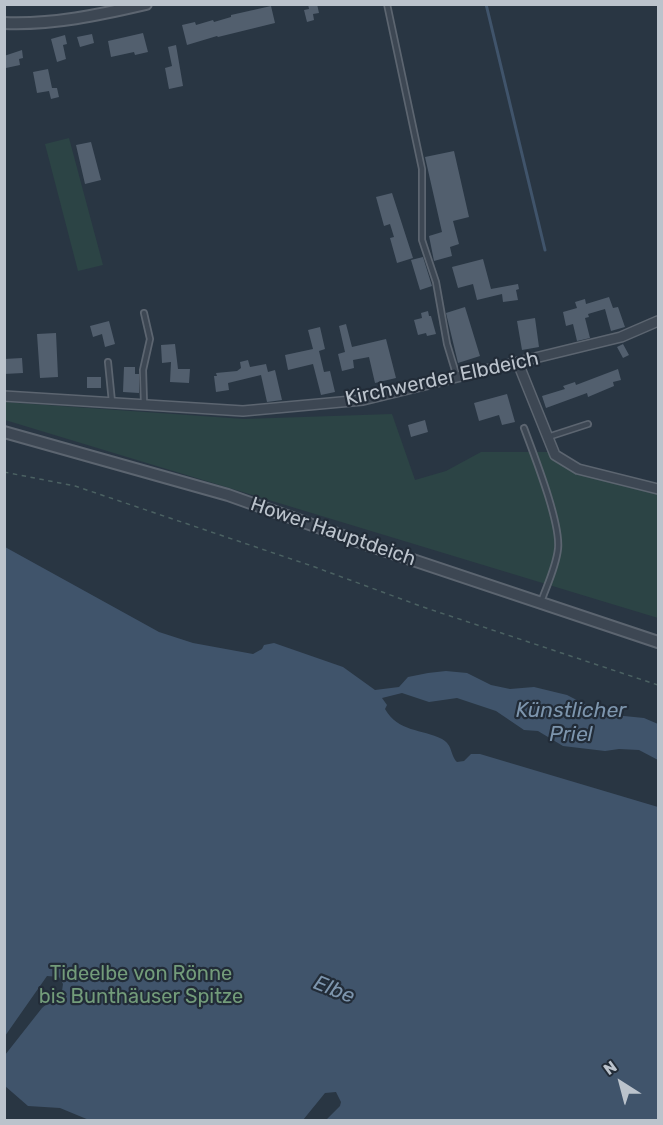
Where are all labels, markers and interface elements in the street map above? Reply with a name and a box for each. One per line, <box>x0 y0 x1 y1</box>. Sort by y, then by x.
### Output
street label: Kirchwerder Elbdeich <box>343 347 541 411</box>
street label: Hower Hauptdeich <box>247 492 419 572</box>
water label: Künstlicher Priel <box>516 698 626 748</box>
park label: Tideelbe von Rönne bis Bunthäuser Spitze <box>39 962 243 1009</box>
water label: Elbe <box>310 970 358 1010</box>
north arrow <box>591 1053 651 1113</box>
text: N <box>600 1057 620 1079</box>

